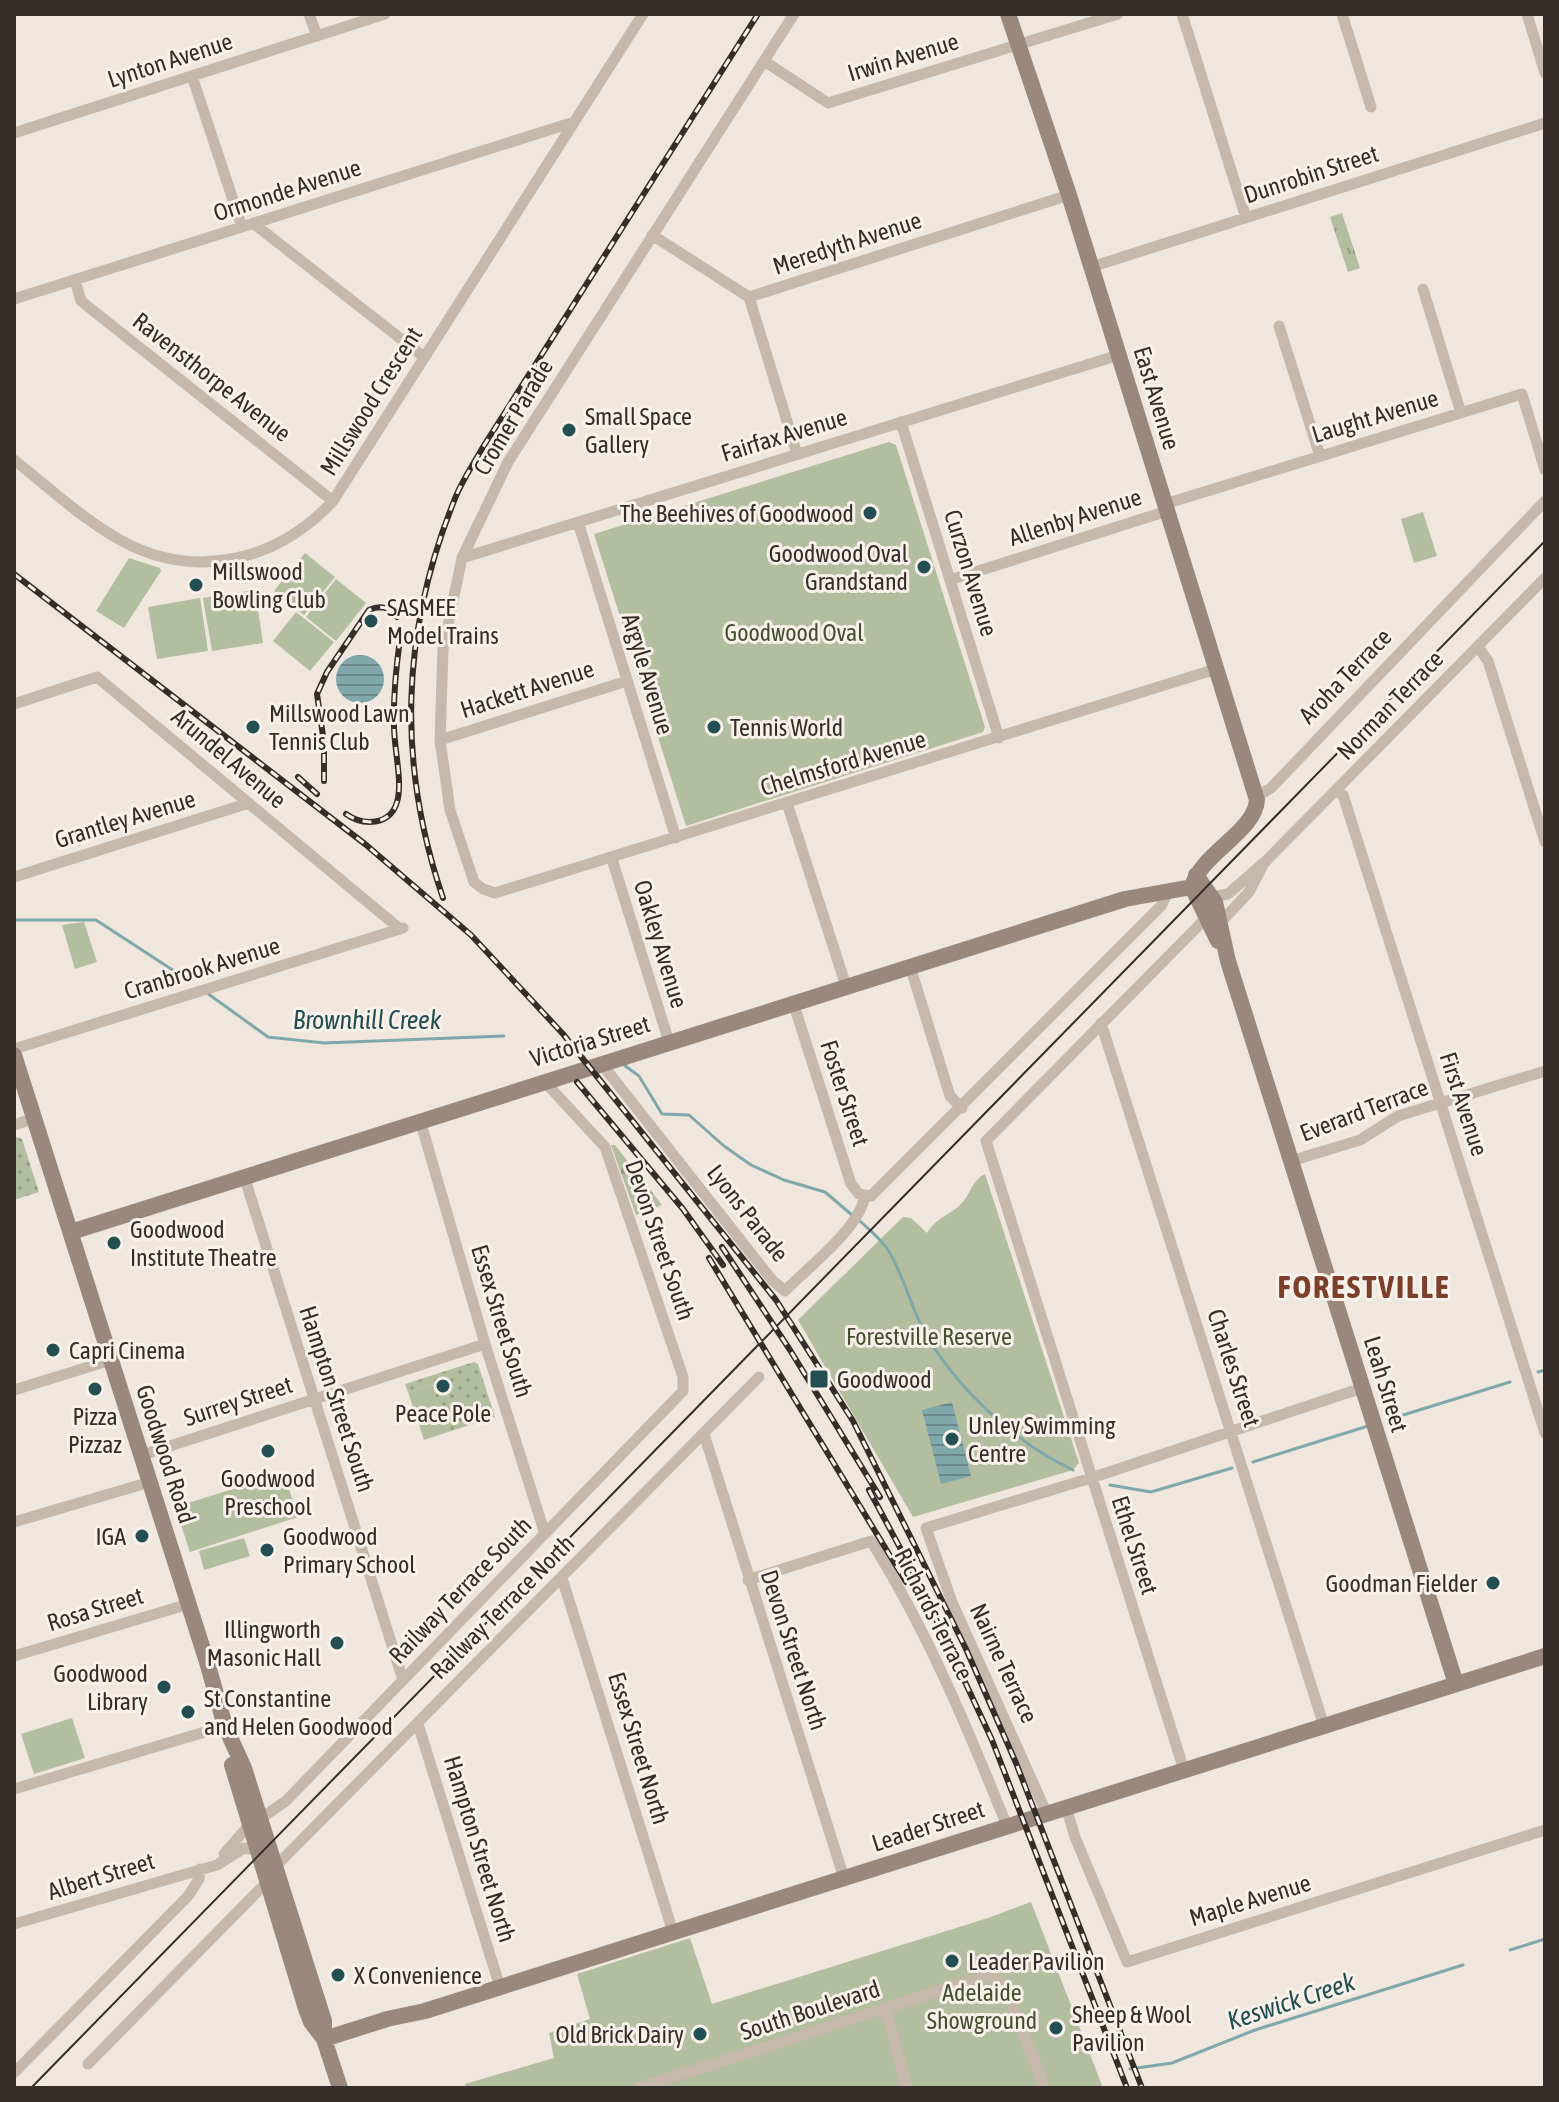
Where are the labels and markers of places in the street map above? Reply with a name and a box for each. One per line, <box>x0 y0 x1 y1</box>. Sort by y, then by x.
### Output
place label: Small Space Gallery <box>585 403 692 458</box>
marker: Small Space Gallery <box>560 421 578 439</box>
place label: The Beehives of Goodwood <box>620 500 854 527</box>
marker: The Beehives of Goodwood <box>861 504 879 522</box>
place label: Goodwood Oval Grandstand <box>769 540 909 595</box>
place label: Millswood Bowling Club <box>212 558 326 613</box>
marker: Goodwood Oval Grandstand <box>915 558 933 576</box>
marker: Millswood Bowling Club <box>187 576 205 594</box>
place label: SASMEE Model Trains <box>387 594 499 649</box>
marker: SASMEE Model Trains <box>362 612 380 630</box>
place label: Millswood Lawn Tennis Club <box>269 700 410 755</box>
place label: Tennis World <box>730 714 843 741</box>
marker: Millswood Lawn Tennis Club <box>244 718 262 736</box>
marker: Tennis World <box>705 718 723 736</box>
place label: Goodwood Institute Theatre <box>130 1216 277 1271</box>
marker: Goodwood Institute Theatre <box>105 1234 123 1252</box>
place label: Capri Cinema <box>69 1337 186 1364</box>
marker: Capri Cinema <box>44 1341 62 1359</box>
place label: Goodwood <box>837 1366 932 1393</box>
marker: Goodwood <box>808 1368 830 1390</box>
marker: Peace Pole <box>434 1377 452 1395</box>
marker: Pizza Pizzaz <box>86 1380 104 1398</box>
place label: Peace Pole <box>395 1400 491 1427</box>
place label: Pizza Pizzaz <box>68 1403 122 1458</box>
place label: Unley Swimming Centre <box>968 1412 1116 1467</box>
marker: Unley Swimming Centre <box>943 1430 961 1448</box>
marker: Goodwood Preschool <box>259 1442 277 1460</box>
place label: Goodwood Preschool <box>221 1465 315 1520</box>
place label: IGA <box>95 1523 126 1550</box>
place label: Goodwood Primary School <box>283 1523 416 1578</box>
marker: IGA <box>133 1527 151 1545</box>
marker: Goodwood Primary School <box>258 1541 276 1559</box>
place label: Goodman Fielder <box>1325 1570 1478 1597</box>
marker: Goodman Fielder <box>1484 1574 1502 1592</box>
place label: Illingworth Masonic Hall <box>207 1616 322 1671</box>
marker: Illingworth Masonic Hall <box>328 1634 346 1652</box>
place label: Goodwood Library <box>53 1660 148 1715</box>
marker: Goodwood Library <box>155 1678 173 1696</box>
place label: St Constantine and Helen Goodwood <box>204 1685 393 1740</box>
marker: St Constantine and Helen Goodwood <box>179 1703 197 1721</box>
place label: Leader Pavilion <box>968 1948 1105 1975</box>
marker: Leader Pavilion <box>943 1952 961 1970</box>
place label: X Convenience <box>354 1962 482 1989</box>
marker: X Convenience <box>329 1966 347 1984</box>
place label: Sheep & Wool Pavilion <box>1072 2001 1192 2056</box>
marker: Sheep & Wool Pavilion <box>1047 2019 1065 2037</box>
place label: Old Brick Dairy <box>555 2021 684 2048</box>
marker: Old Brick Dairy <box>691 2025 709 2043</box>

